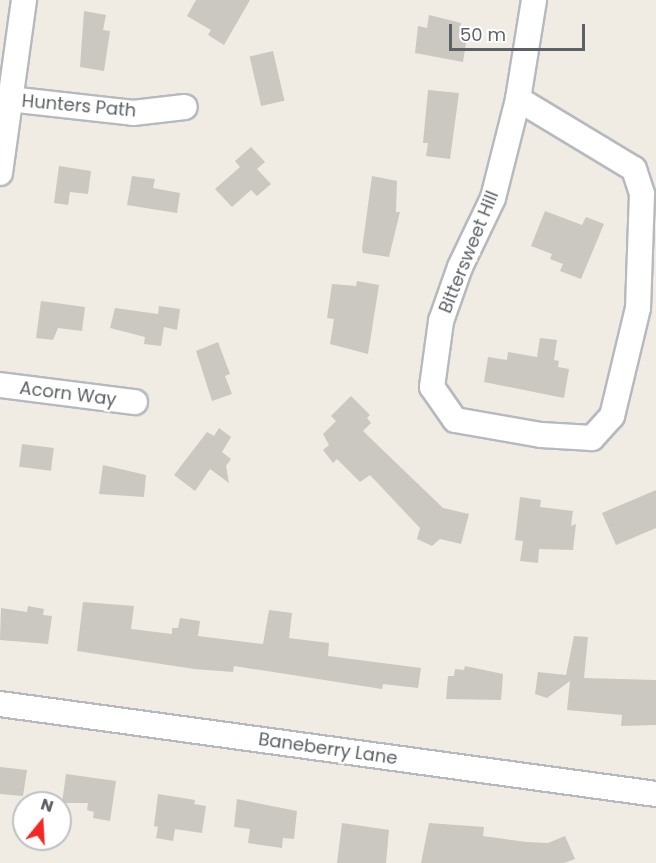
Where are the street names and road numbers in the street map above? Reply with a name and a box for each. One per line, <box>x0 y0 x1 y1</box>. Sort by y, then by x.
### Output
street label: Hunters Path <box>21 90 137 122</box>
street label: Bittersweet Hill <box>435 188 503 316</box>
street label: Acorn Way <box>18 377 118 411</box>
street label: Baneberry Lane <box>257 729 399 769</box>

